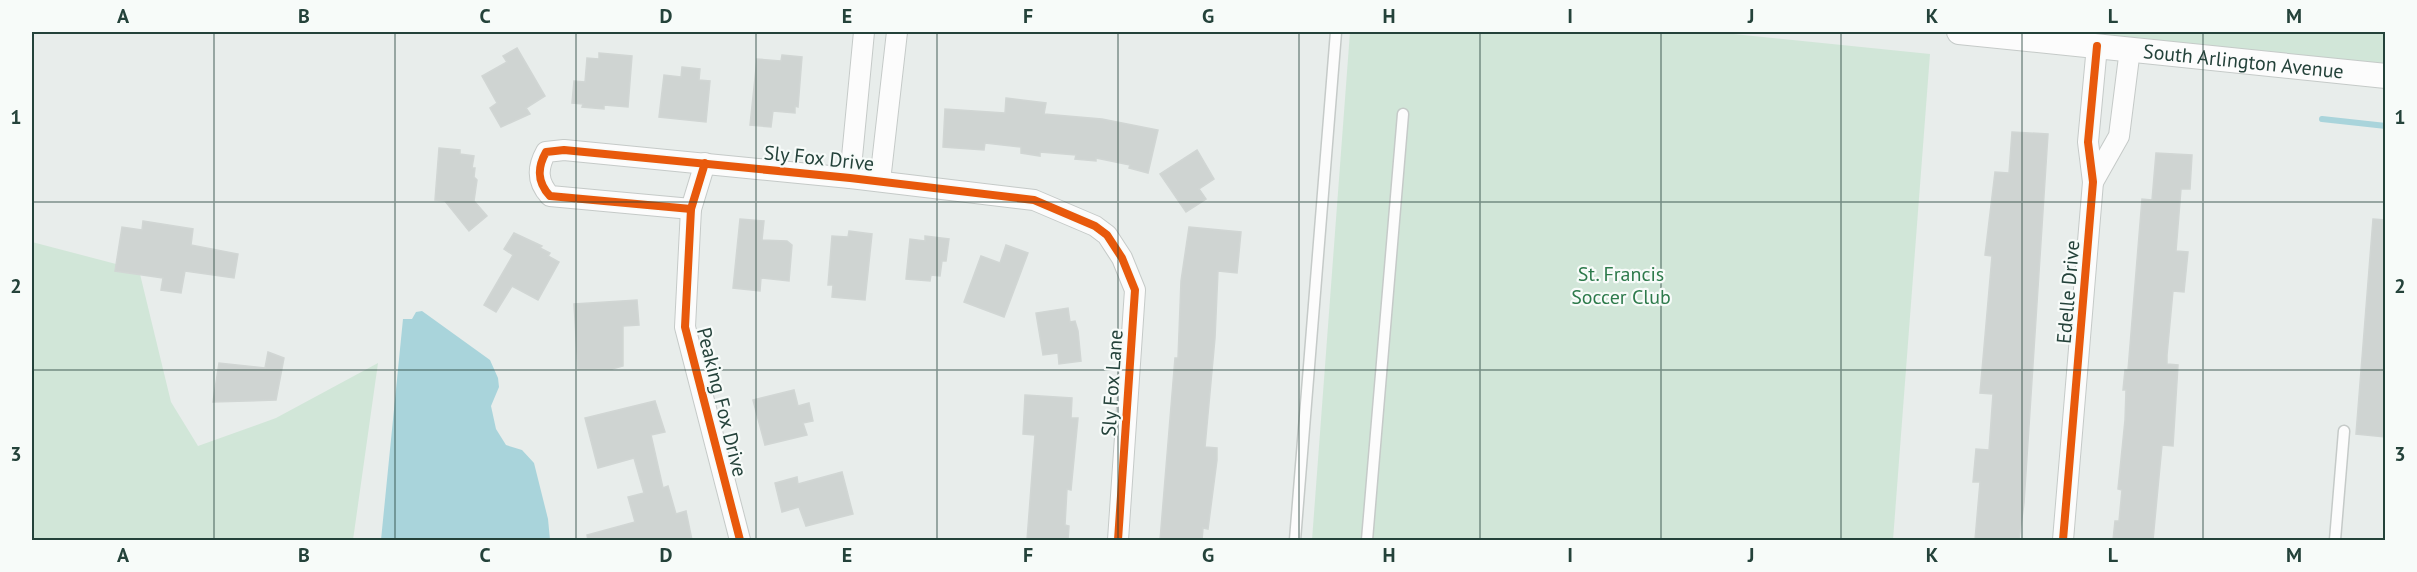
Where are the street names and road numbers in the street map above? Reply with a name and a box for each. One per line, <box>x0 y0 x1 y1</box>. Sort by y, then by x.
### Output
street label: South Arlington Avenue <box>2142 38 2345 85</box>
street label: Sly Fox Drive <box>763 139 875 177</box>
street label: Edelle Drive <box>2051 239 2085 345</box>
street label: Peaking Fox Drive <box>691 325 753 479</box>
street label: Sly Fox Lane <box>1095 329 1129 437</box>

